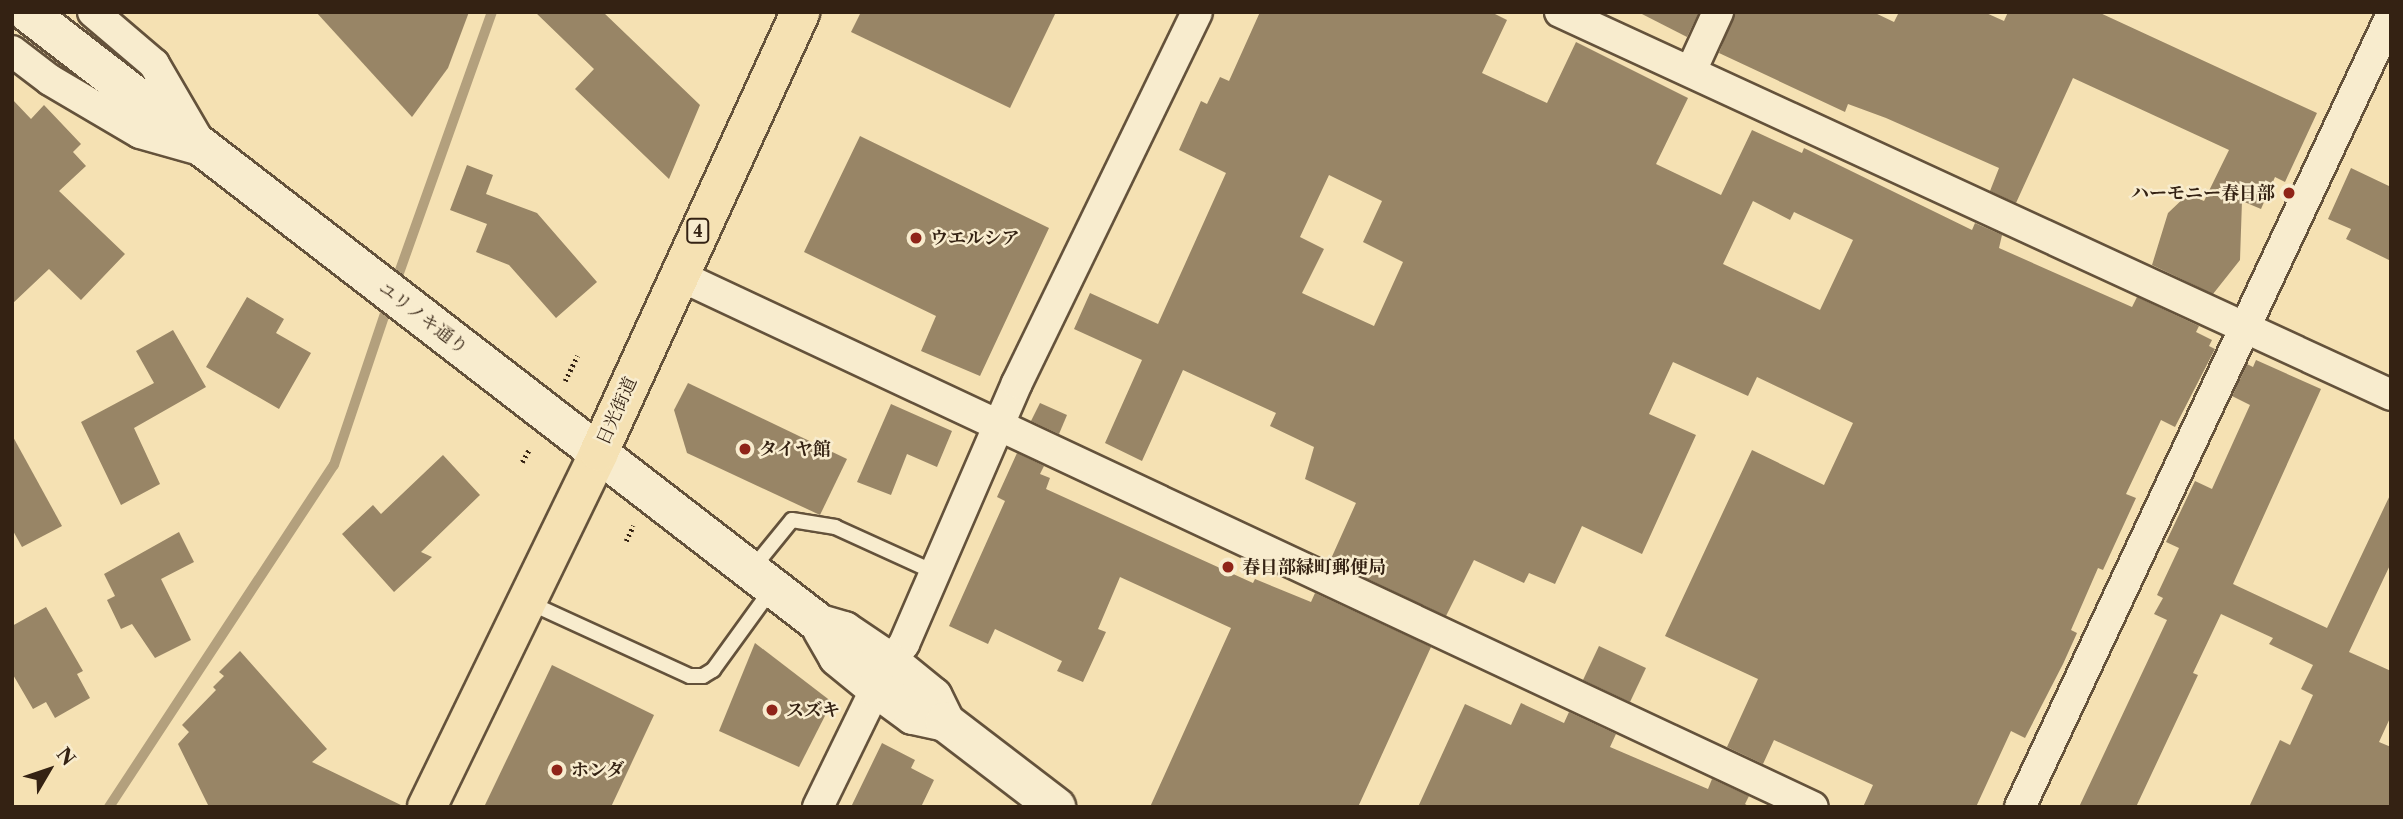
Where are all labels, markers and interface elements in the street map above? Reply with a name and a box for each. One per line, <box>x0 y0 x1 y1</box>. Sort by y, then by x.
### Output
place label: ハーモニー春日部 <box>2131 182 2275 204</box>
marker: ハーモニー春日部 <box>2281 185 2297 201</box>
road number: 4 <box>686 218 710 244</box>
place label: ウエルシア <box>930 227 1020 249</box>
marker: ウエルシア <box>908 230 924 246</box>
street label: ユリノキ通り <box>373 277 473 359</box>
street label: 日光街道 <box>592 374 642 448</box>
place label: タイヤ館 <box>759 438 831 460</box>
marker: タイヤ館 <box>737 441 753 457</box>
place label: 春日部緑町郵便局 <box>1242 556 1386 578</box>
marker: 春日部緑町郵便局 <box>1220 559 1236 575</box>
place label: スズキ <box>786 699 840 721</box>
marker: スズキ <box>764 702 780 718</box>
north arrow <box>14 735 84 805</box>
text: N <box>52 743 80 770</box>
place label: ホンダ <box>571 759 625 781</box>
marker: ホンダ <box>549 762 565 778</box>

